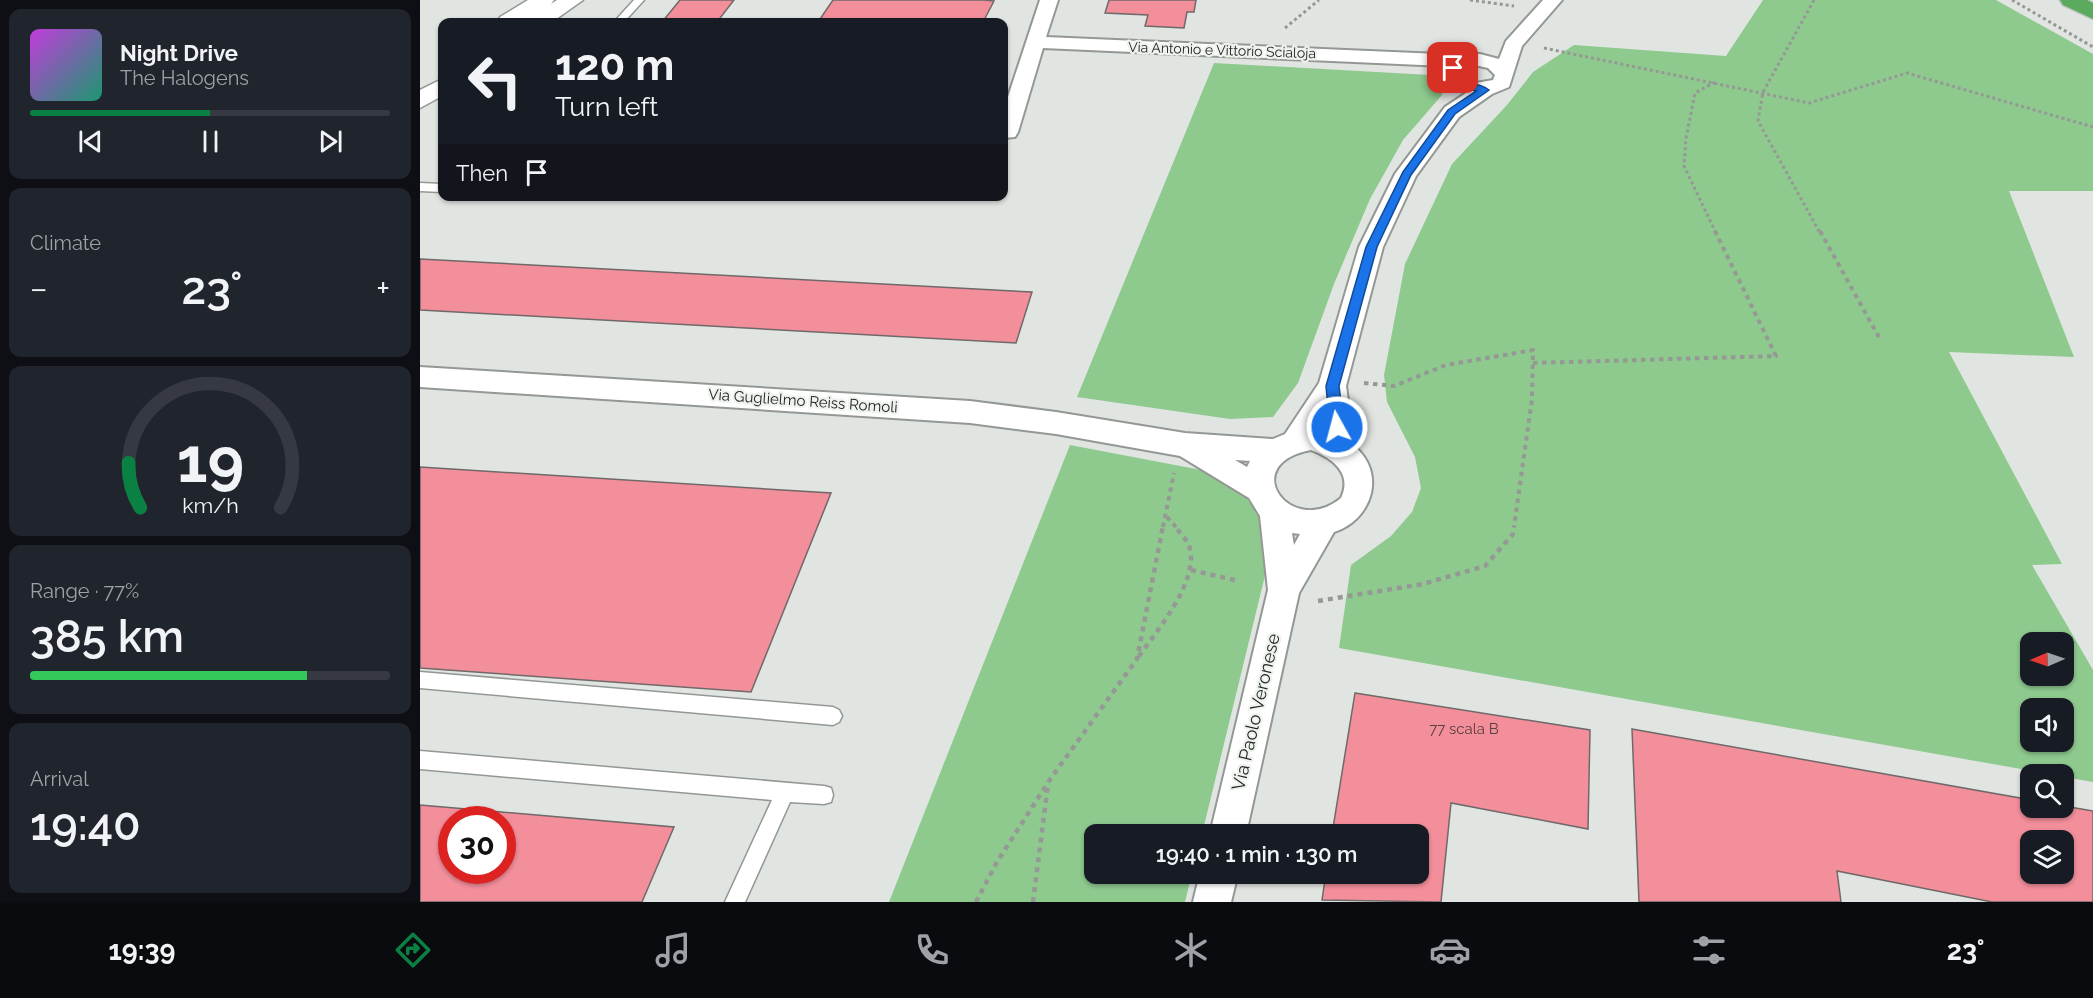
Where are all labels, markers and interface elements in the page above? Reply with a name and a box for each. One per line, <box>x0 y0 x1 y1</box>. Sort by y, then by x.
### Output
street label: Via Antonio e Vittorio Scialoja <box>1128 39 1316 61</box>
text: Night Drive <box>120 40 238 66</box>
text: 120 m <box>555 41 674 90</box>
icon: left <box>456 42 534 120</box>
pin <box>1427 42 1478 93</box>
icon: arrive <box>1436 51 1469 84</box>
text: The Halogens <box>120 66 249 90</box>
text: Turn left <box>555 91 658 122</box>
icon: previous <box>74 125 107 158</box>
icon: pause <box>194 125 227 158</box>
icon: next <box>314 125 347 158</box>
icon: arrive <box>520 156 553 189</box>
text: Then <box>456 160 508 186</box>
text: Climate <box>30 231 101 255</box>
text: 23° <box>182 262 243 315</box>
text: − <box>30 269 48 308</box>
text: + <box>376 269 390 308</box>
street label: Via Guglielmo Reiss Romoli <box>708 385 898 417</box>
position arrow <box>1305 395 1369 459</box>
text: 19 <box>176 423 244 497</box>
text: km/h <box>182 493 238 518</box>
text: Range · 77% <box>30 579 139 603</box>
text: 385 km <box>30 610 184 663</box>
street label: Via Paolo Veronese <box>1227 631 1284 792</box>
north arrow <box>2020 632 2074 686</box>
map controls <box>2020 632 2074 884</box>
button: sound <box>2020 698 2074 752</box>
house number: 77 scala B <box>1429 720 1499 738</box>
button: search <box>2020 764 2074 818</box>
text: Arrival <box>30 767 89 791</box>
text: 19:40 <box>30 798 141 851</box>
speed limit sign: 30 <box>438 806 516 884</box>
button: layers <box>2020 830 2074 884</box>
text: 19:40 · 1 min · 130 m <box>1156 841 1357 867</box>
icon: directions <box>392 929 434 971</box>
icon: music <box>652 929 694 971</box>
icon: phone <box>911 929 953 971</box>
icon: climate <box>1170 929 1212 971</box>
icon: car <box>1429 929 1471 971</box>
icon: filters <box>1688 929 1730 971</box>
text: 19:39 <box>109 935 175 966</box>
text: 23° <box>1947 935 1984 966</box>

